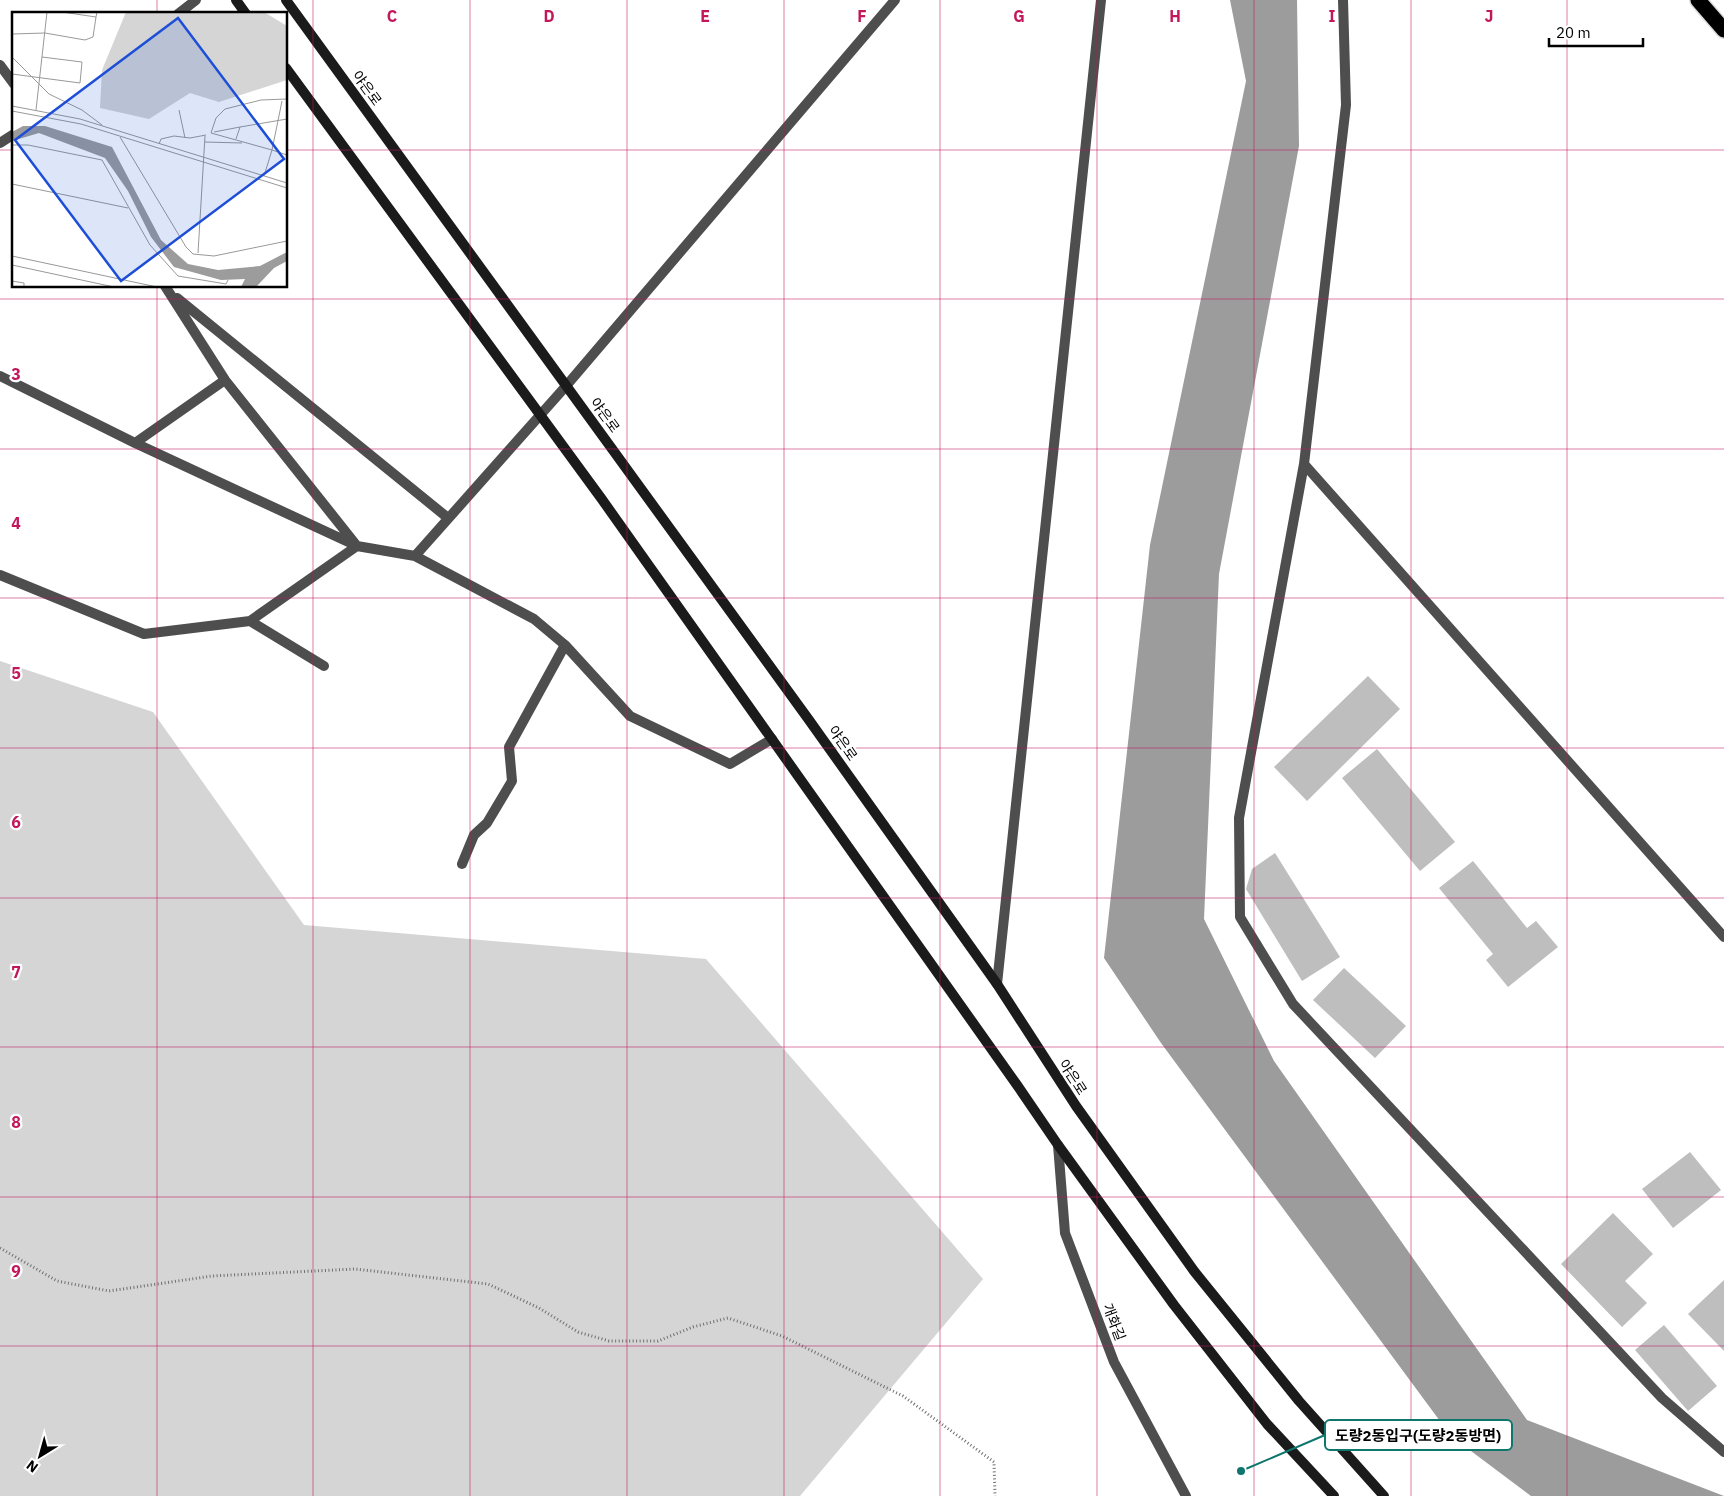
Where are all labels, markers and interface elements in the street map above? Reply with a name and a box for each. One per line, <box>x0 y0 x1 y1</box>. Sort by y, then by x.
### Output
text: C <box>387 6 397 26</box>
text: D <box>543 6 555 26</box>
text: E <box>700 6 710 26</box>
text: F <box>857 6 867 26</box>
text: G <box>1013 6 1025 26</box>
text: H <box>1169 6 1181 26</box>
text: I <box>1329 6 1336 26</box>
text: J <box>1485 6 1493 26</box>
inset map <box>12 12 288 288</box>
scale bar <box>1549 15 1643 47</box>
text: 20 m <box>1556 23 1591 42</box>
street label: 야은로 <box>348 67 386 109</box>
text: 3 <box>11 364 21 384</box>
street label: 야은로 <box>586 394 624 436</box>
text: 4 <box>11 513 21 533</box>
text: 5 <box>11 663 21 683</box>
street label: 야은로 <box>825 722 862 764</box>
text: 6 <box>11 812 21 832</box>
text: 7 <box>11 962 21 982</box>
street label: 야은로 <box>1055 1056 1091 1098</box>
text: 8 <box>11 1112 21 1132</box>
text: 9 <box>11 1261 21 1281</box>
street label: 개화길 <box>1099 1301 1129 1343</box>
callout: 도량2동입구(도량2동방면) <box>1325 1420 1512 1450</box>
text: 도량2동입구(도량2동방면) <box>1335 1426 1501 1445</box>
north arrow <box>15 1431 65 1481</box>
text: N <box>23 1456 42 1477</box>

